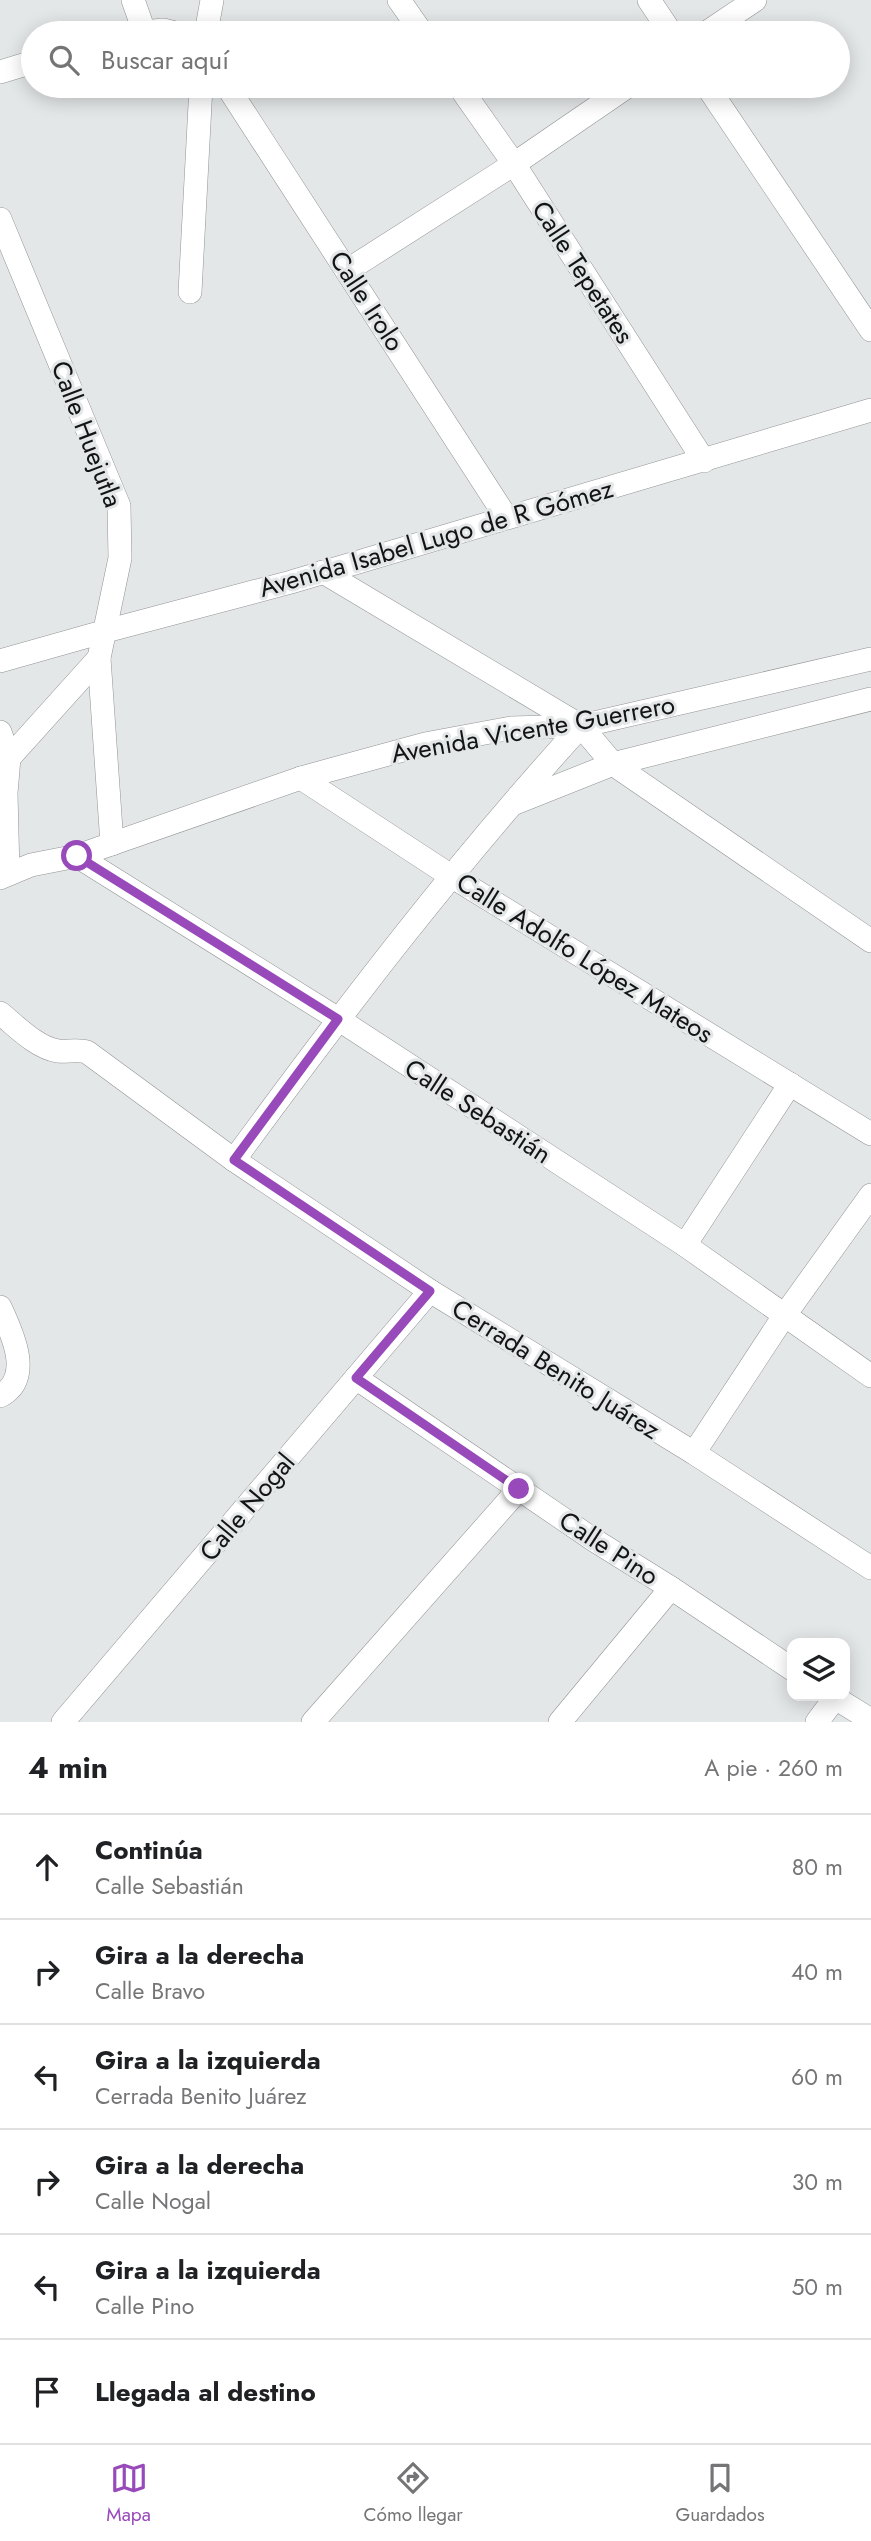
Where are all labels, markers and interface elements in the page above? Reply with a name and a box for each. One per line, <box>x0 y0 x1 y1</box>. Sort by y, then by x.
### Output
search box <box>21 21 850 98</box>
icon: search <box>45 41 83 79</box>
text: Buscar aquí <box>101 41 229 79</box>
street label: Calle Tepetates <box>523 193 643 351</box>
street label: Calle Irolo <box>320 243 414 359</box>
street label: Calle Huejutla <box>42 355 132 513</box>
street label: Avenida Isabel Lugo de R Gómez <box>254 469 618 607</box>
street label: Avenida Vicente Guerrero <box>388 685 678 773</box>
route start <box>61 840 92 871</box>
street label: Calle Adolfo López Mateos <box>449 863 721 1053</box>
street label: Calle Sebastián <box>397 1049 559 1173</box>
street label: Cerrada Benito Juárez <box>445 1290 668 1449</box>
street label: Calle Nogal <box>190 1445 304 1569</box>
route end <box>503 1473 534 1504</box>
street label: Calle Pino <box>552 1501 666 1595</box>
map controls <box>787 1638 850 1701</box>
button: layers <box>787 1638 850 1701</box>
text: 4 min <box>28 1746 108 1789</box>
text: A pie · 260 m <box>704 1751 843 1785</box>
text: Continúa <box>95 1831 203 1869</box>
icon: ahead <box>28 1848 66 1886</box>
text: 80 m <box>792 1850 843 1884</box>
text: Calle Sebastián <box>95 1869 244 1903</box>
text: Gira a la derecha <box>95 1936 304 1974</box>
icon: right <box>28 1953 66 1991</box>
text: 40 m <box>791 1955 843 1989</box>
text: Calle Bravo <box>95 1974 205 2008</box>
text: Gira a la izquierda <box>95 2041 321 2079</box>
icon: left <box>28 2058 66 2096</box>
text: 60 m <box>791 2060 843 2094</box>
text: Cerrada Benito Juárez <box>95 2079 307 2113</box>
text: Gira a la derecha <box>95 2146 304 2184</box>
icon: right <box>28 2163 66 2201</box>
text: 30 m <box>792 2165 843 2199</box>
text: Calle Nogal <box>95 2184 211 2218</box>
text: Gira a la izquierda <box>95 2251 321 2289</box>
icon: left <box>28 2268 66 2306</box>
text: 50 m <box>791 2270 843 2304</box>
text: Calle Pino <box>95 2289 194 2323</box>
icon: arrive <box>28 2373 66 2411</box>
text: Llegada al destino <box>95 2373 316 2411</box>
tab: Mapa <box>106 2459 151 2528</box>
tab: Cómo llegar <box>364 2459 463 2528</box>
tab: Guardados <box>675 2459 765 2528</box>

